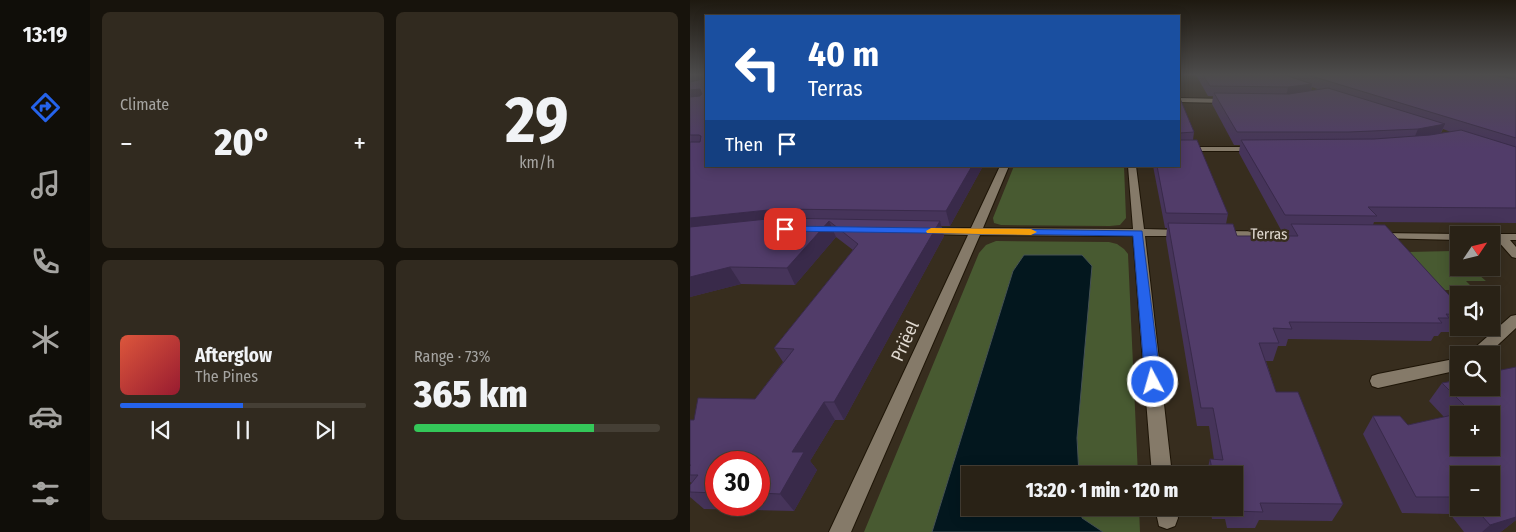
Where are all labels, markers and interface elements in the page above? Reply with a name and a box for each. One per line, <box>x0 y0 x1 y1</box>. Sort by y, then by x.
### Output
text: 13:19 <box>23 21 67 48</box>
text: 40 m <box>808 33 879 75</box>
icon: left <box>725 35 790 100</box>
text: Terras <box>808 75 863 102</box>
text: 29 <box>505 81 569 159</box>
icon: directions <box>28 90 63 125</box>
text: Climate <box>120 95 169 114</box>
text: 20° <box>215 119 271 165</box>
text: − <box>120 127 133 160</box>
text: + <box>353 127 366 160</box>
icon: arrive <box>773 130 801 158</box>
text: Then <box>725 133 763 156</box>
text: km/h <box>519 153 555 172</box>
icon: music <box>28 167 63 202</box>
pin <box>764 208 806 250</box>
icon: arrive <box>771 215 799 243</box>
street label: Terras <box>1250 225 1288 243</box>
north arrow <box>1450 226 1500 276</box>
map controls <box>1450 226 1500 516</box>
icon: phone <box>28 244 63 279</box>
button: sound <box>1450 286 1500 336</box>
street label: Priëel <box>886 317 924 365</box>
icon: climate <box>28 322 63 357</box>
text: Afterglow <box>195 344 272 367</box>
button: search <box>1450 346 1500 396</box>
text: Range · 73% <box>414 347 490 366</box>
position arrow <box>1126 355 1178 407</box>
text: The Pines <box>195 367 258 386</box>
text: 365 km <box>414 371 528 417</box>
icon: car <box>28 399 63 434</box>
button: + <box>1450 406 1500 456</box>
icon: previous <box>147 416 175 444</box>
icon: pause <box>229 416 257 444</box>
icon: next <box>311 416 339 444</box>
speed limit sign: 30 <box>705 451 770 516</box>
button: − <box>1450 466 1500 516</box>
icon: filters <box>28 476 63 511</box>
text: 13:20 · 1 min · 120 m <box>1026 479 1178 502</box>

